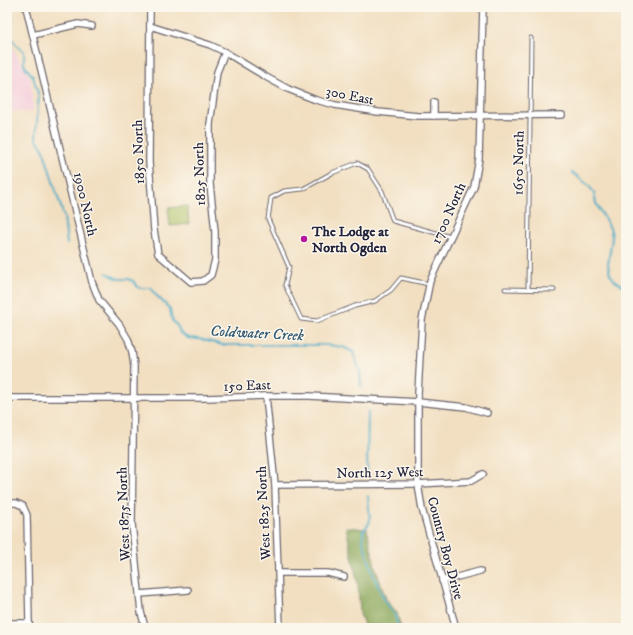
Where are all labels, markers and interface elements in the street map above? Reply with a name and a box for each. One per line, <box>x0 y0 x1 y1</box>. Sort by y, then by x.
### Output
street label: 300 East <box>324 83 376 110</box>
street label: 1850 North <box>129 119 149 185</box>
street label: 1650 North <box>509 130 529 196</box>
street label: 1825 North <box>190 141 210 206</box>
street label: 1900 North <box>69 170 101 239</box>
street label: 1700 North <box>427 179 471 247</box>
place label: The Lodge at North Ogden <box>311 223 389 257</box>
marker: The Lodge at North Ogden <box>299 234 309 244</box>
water label: Coldwater Creek <box>210 322 305 345</box>
street label: 150 East <box>223 376 272 396</box>
street label: North 125 West <box>336 463 424 483</box>
street label: West 1825 North <box>253 465 275 561</box>
street label: West 1875 North <box>113 466 135 563</box>
street label: Country Boy Drive <box>423 495 467 602</box>

